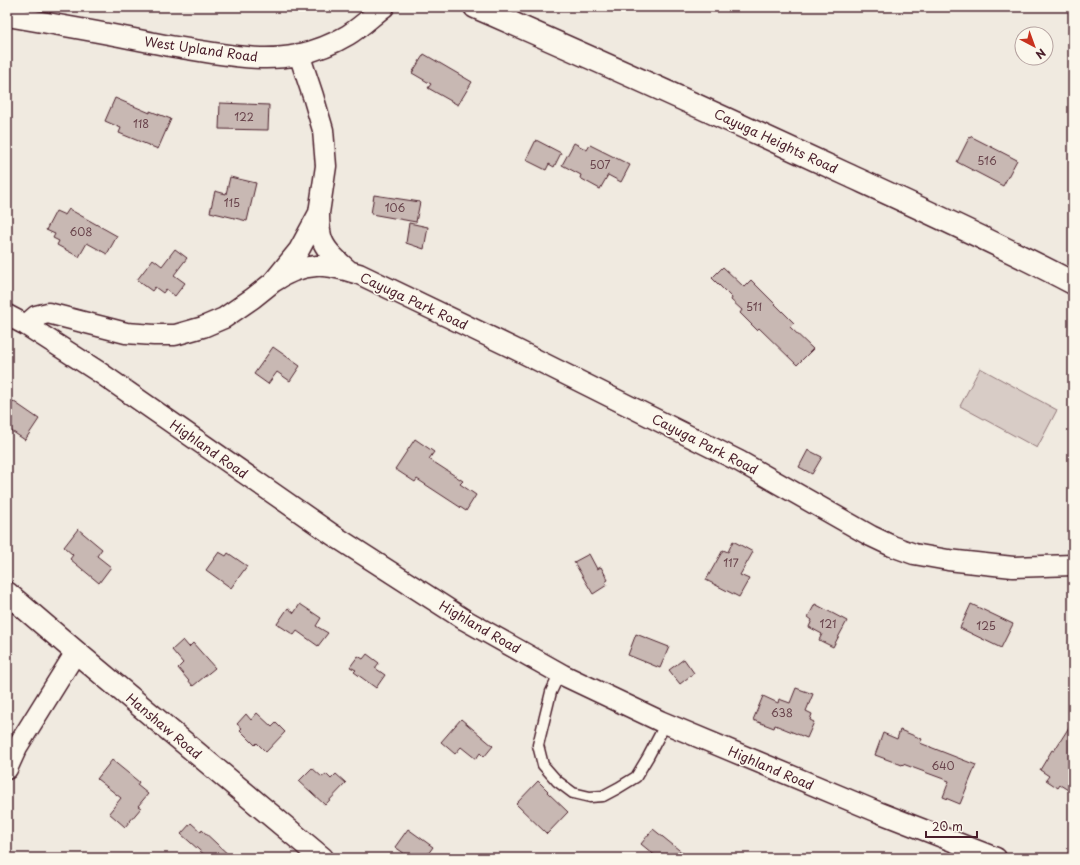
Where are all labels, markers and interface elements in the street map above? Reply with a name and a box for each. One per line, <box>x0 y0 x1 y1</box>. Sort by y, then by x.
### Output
north arrow <box>1014 26 1054 66</box>
street label: West Upland Road <box>143 31 259 66</box>
text: N <box>1032 45 1050 63</box>
street label: Cayuga Heights Road <box>711 104 841 178</box>
house number: 122 <box>234 108 254 125</box>
house number: 118 <box>133 115 149 132</box>
house number: 516 <box>977 152 997 169</box>
house number: 507 <box>589 156 611 173</box>
house number: 115 <box>224 194 240 211</box>
house number: 106 <box>385 199 406 216</box>
house number: 608 <box>70 223 92 240</box>
street label: Cayuga Park Road <box>357 267 471 334</box>
house number: 511 <box>746 298 762 315</box>
street label: Cayuga Park Road <box>649 409 762 479</box>
street label: Highland Road <box>166 415 252 483</box>
house number: 117 <box>723 554 739 571</box>
street label: Highland Road <box>436 596 524 658</box>
house number: 121 <box>820 615 836 632</box>
house number: 125 <box>976 617 996 634</box>
street label: Hanshaw Road <box>122 688 206 763</box>
house number: 638 <box>771 704 793 721</box>
street label: Highland Road <box>726 741 817 794</box>
house number: 640 <box>931 757 955 774</box>
scale bar <box>926 813 977 839</box>
text: 20 m <box>932 817 963 835</box>

